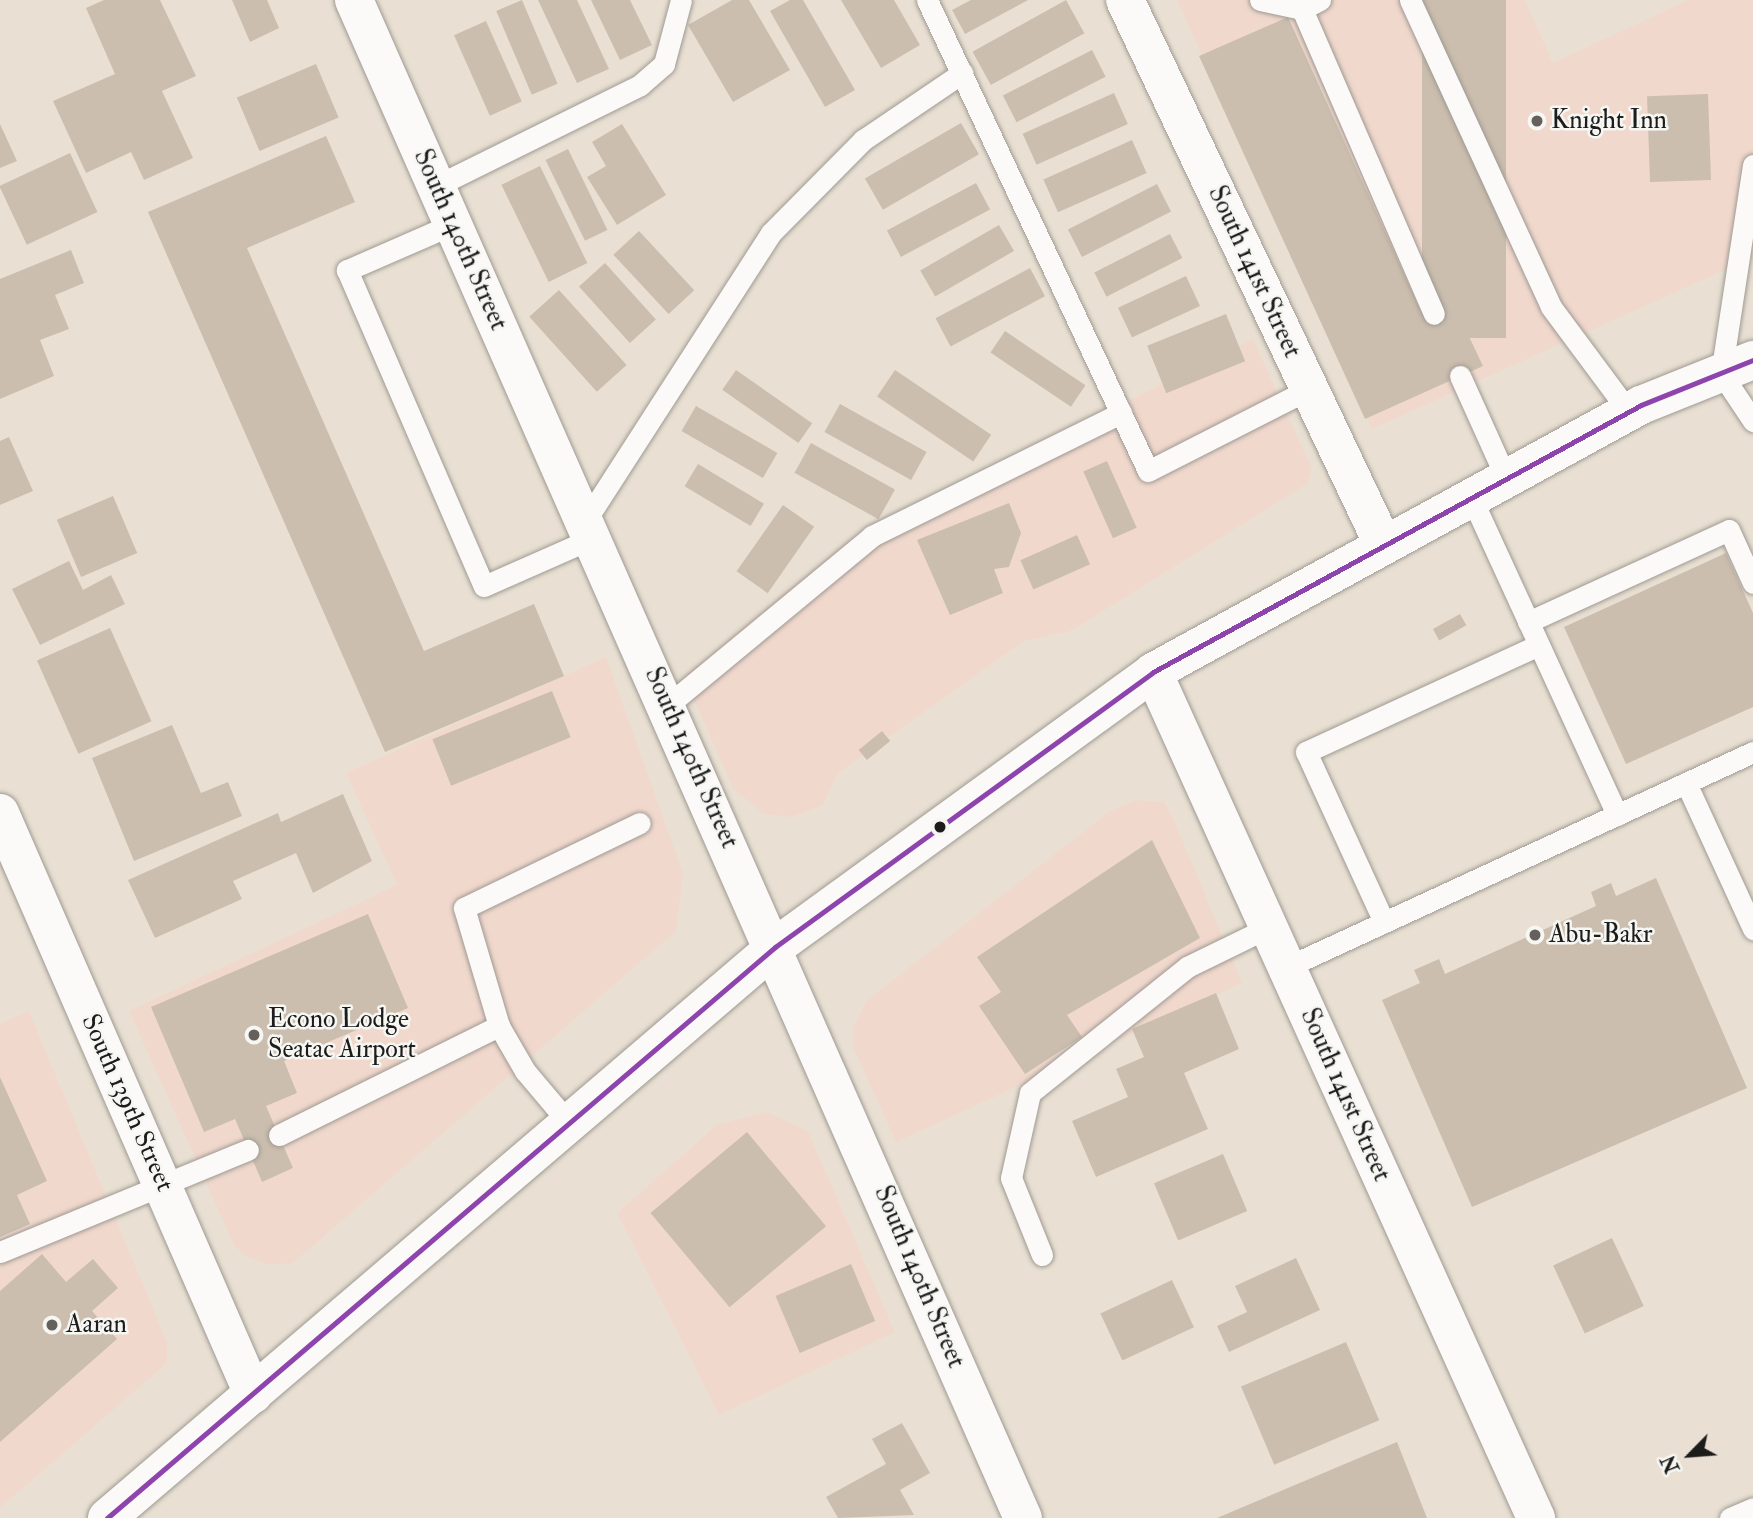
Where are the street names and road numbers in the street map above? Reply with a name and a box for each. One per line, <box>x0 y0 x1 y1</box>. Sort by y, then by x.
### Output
street label: South 140th Street <box>406 145 514 335</box>
street label: South 141st Street <box>1201 181 1307 363</box>
street label: South 140th Street <box>637 663 745 853</box>
street label: South 141st Street <box>1293 1004 1397 1186</box>
street label: South 139th Street <box>74 1010 180 1196</box>
street label: South 140th Street <box>867 1181 971 1373</box>

